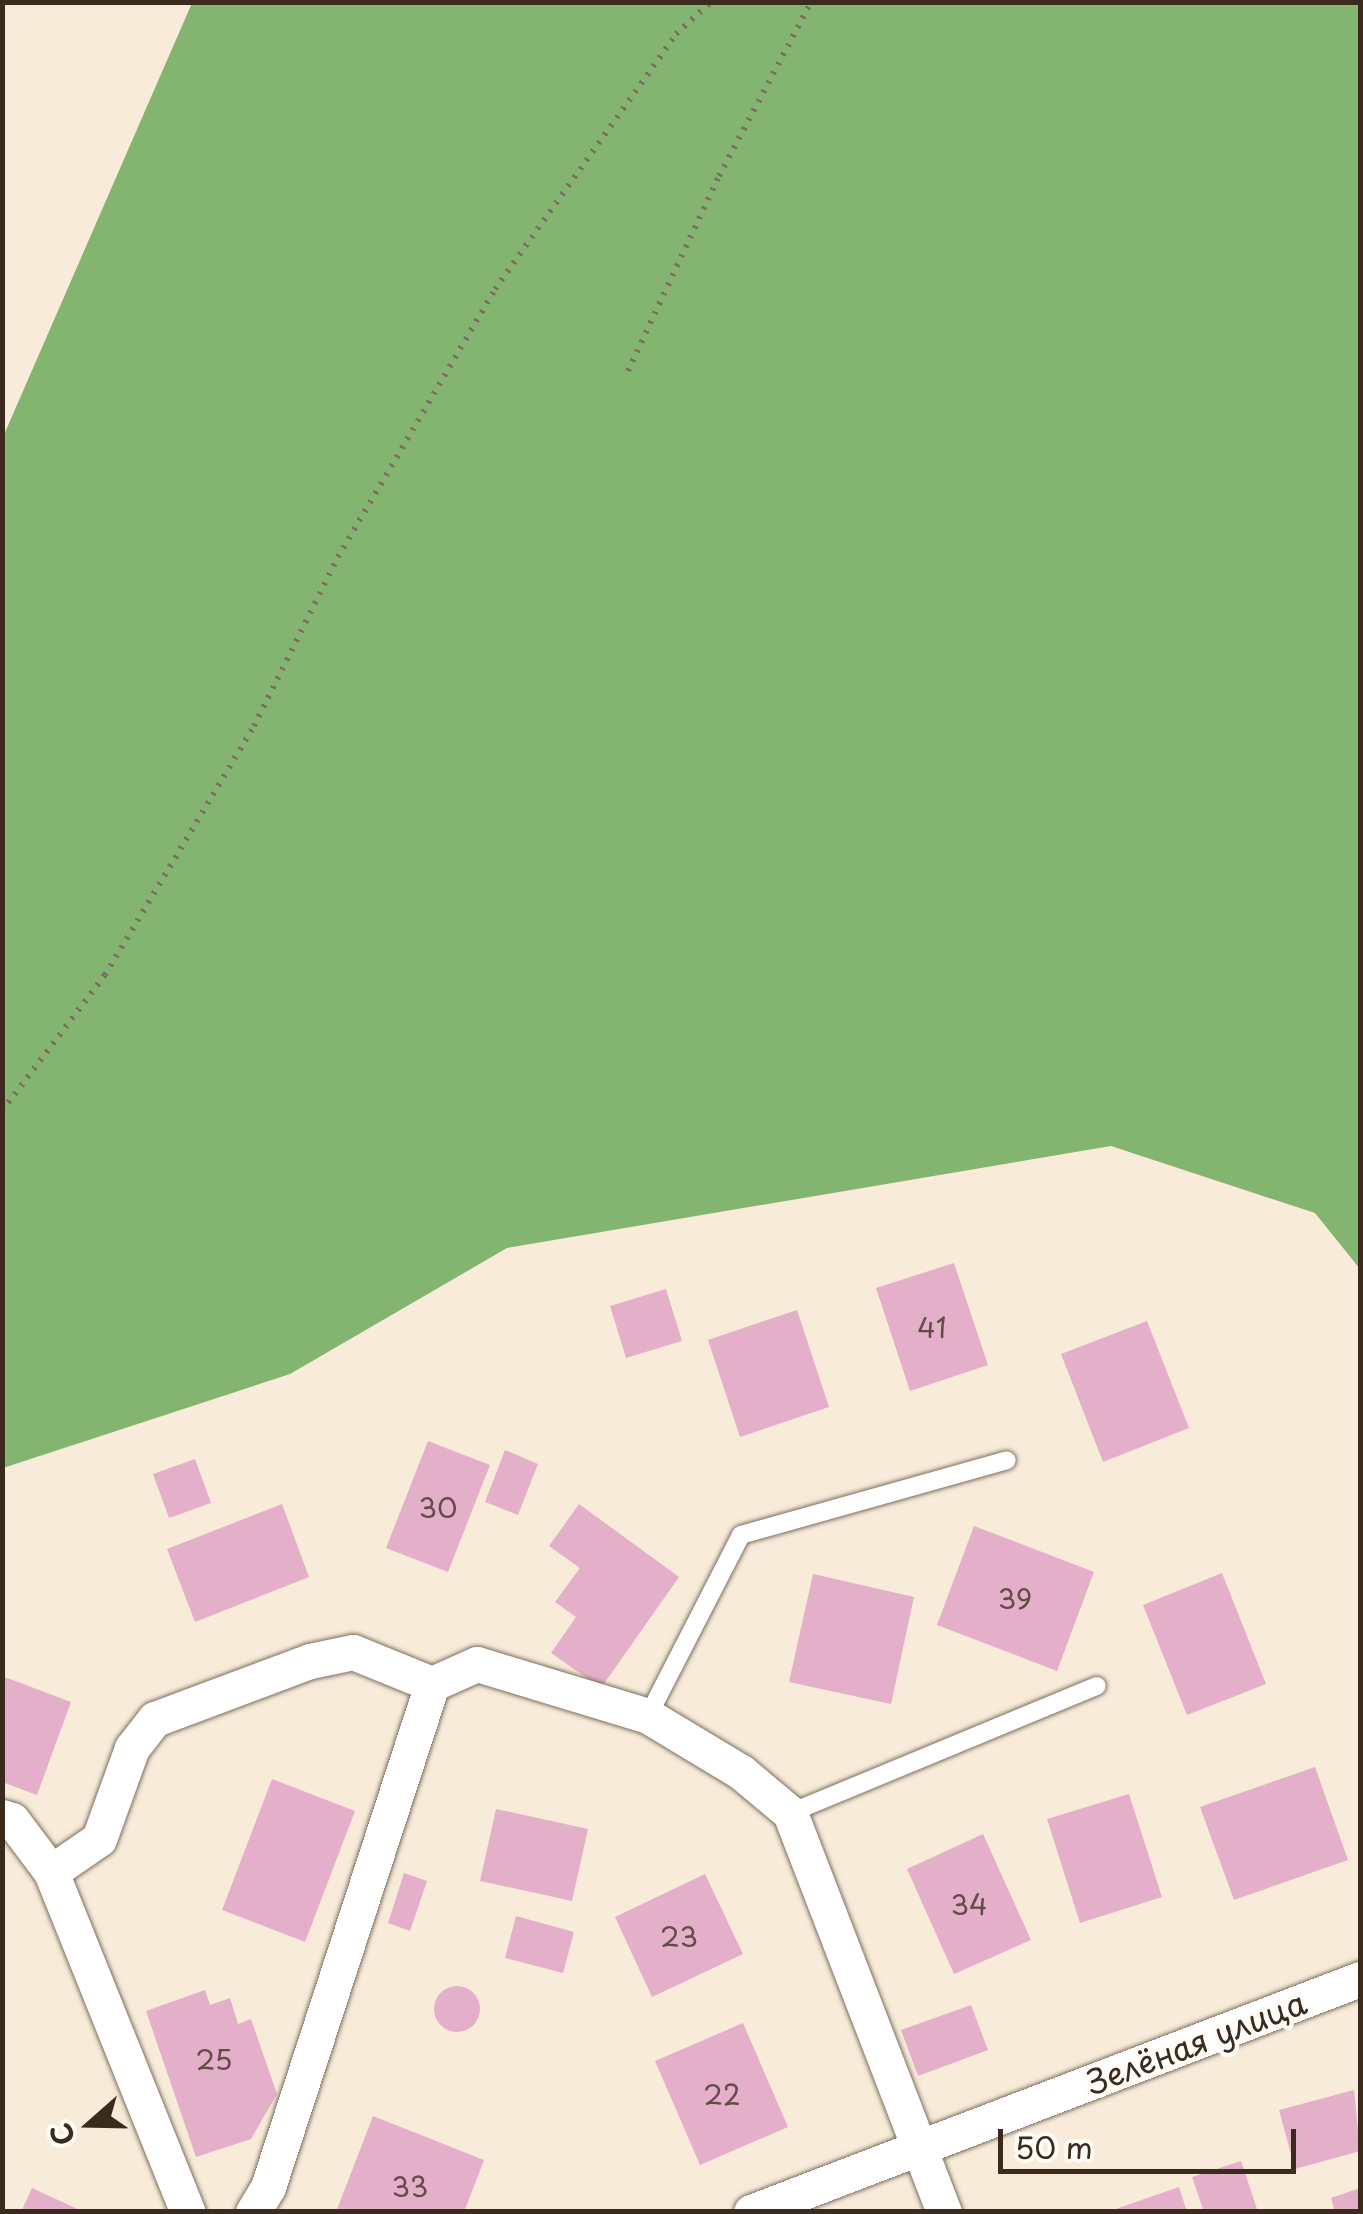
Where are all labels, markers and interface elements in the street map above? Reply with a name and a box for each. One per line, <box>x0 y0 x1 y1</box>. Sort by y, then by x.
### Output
house number: 41 <box>917 1310 947 1344</box>
house number: 30 <box>419 1490 457 1524</box>
house number: 39 <box>998 1581 1032 1615</box>
house number: 34 <box>950 1887 988 1921</box>
house number: 23 <box>660 1919 698 1953</box>
street label: Зелёная улица <box>1080 1982 1312 2102</box>
house number: 25 <box>195 2042 233 2076</box>
north arrow <box>40 2074 140 2174</box>
house number: 22 <box>703 2077 741 2111</box>
scale bar <box>1003 2109 1300 2171</box>
text: С <box>38 2117 85 2152</box>
text: 50 m <box>1015 2124 1093 2169</box>
house number: 33 <box>392 2169 428 2203</box>

